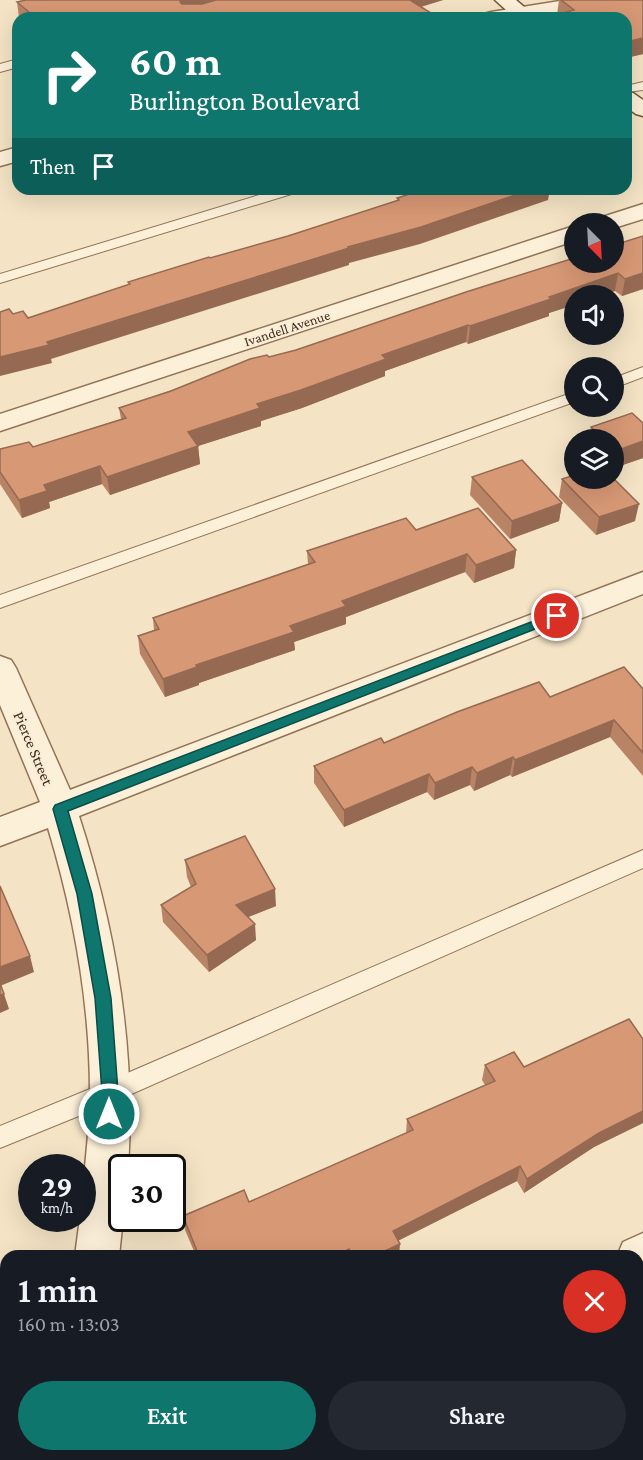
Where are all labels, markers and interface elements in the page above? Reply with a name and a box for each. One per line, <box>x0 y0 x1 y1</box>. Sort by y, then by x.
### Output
icon: right <box>30 36 108 114</box>
text: 60 m <box>129 37 221 84</box>
text: Burlington Boulevard <box>129 86 360 116</box>
icon: arrive <box>87 150 120 183</box>
text: Then <box>30 154 75 179</box>
north arrow <box>564 213 624 273</box>
map controls <box>564 213 624 489</box>
button: sound <box>564 285 624 345</box>
street label: Ivandell Avenue <box>242 307 332 349</box>
button: search <box>564 357 624 417</box>
button: layers <box>564 429 624 489</box>
pin <box>531 590 582 641</box>
icon: arrive <box>540 599 573 632</box>
street label: Pierce Street <box>10 709 57 788</box>
position arrow <box>77 1082 141 1146</box>
speed limit sign: 30 <box>108 1154 186 1232</box>
text: 29 <box>41 1169 73 1202</box>
text: km/h <box>41 1200 73 1216</box>
text: 1 min <box>18 1270 98 1310</box>
button: close <box>563 1270 626 1333</box>
text: 160 m · 13:03 <box>18 1313 120 1335</box>
button: Exit <box>18 1381 316 1450</box>
button: Share <box>328 1381 626 1450</box>

